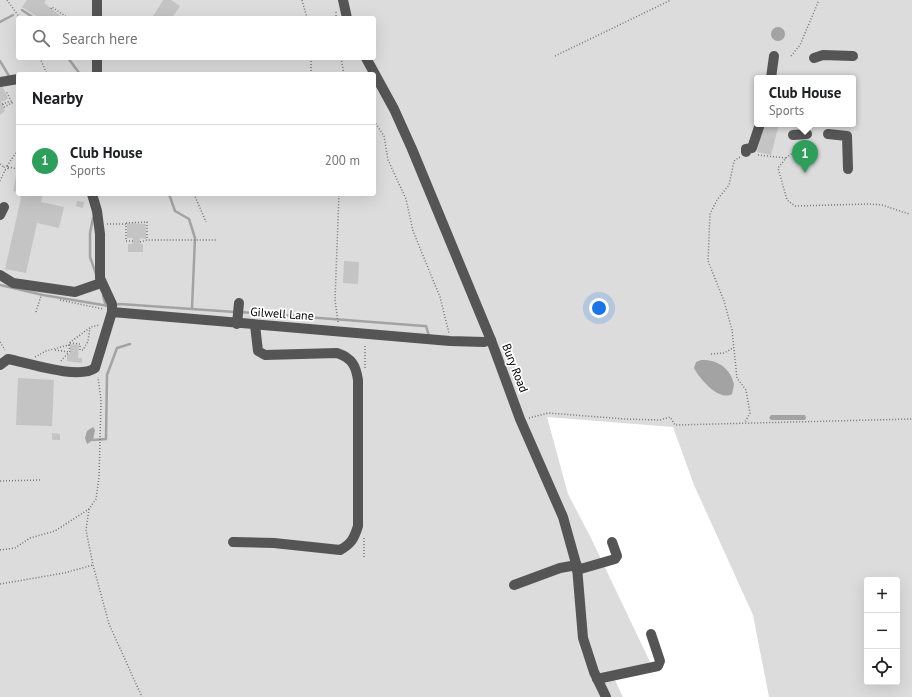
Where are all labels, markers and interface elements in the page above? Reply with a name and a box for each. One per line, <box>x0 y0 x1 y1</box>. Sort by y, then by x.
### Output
search box <box>16 16 376 60</box>
icon: search <box>30 27 52 49</box>
text: Search here <box>62 29 138 48</box>
popup <box>754 75 856 127</box>
text: Club House <box>769 83 841 102</box>
text: Nearby <box>32 87 83 109</box>
text: Sports <box>769 102 804 119</box>
pin: 1 <box>792 140 818 173</box>
text: Club House <box>70 143 143 162</box>
text: 1 <box>41 152 49 169</box>
text: 200 m <box>325 152 360 169</box>
text: Sports <box>70 162 106 179</box>
your location <box>589 298 609 318</box>
street label: Gilwell Lane <box>250 304 314 323</box>
street label: Bury Road <box>499 341 532 394</box>
map controls <box>864 577 900 685</box>
button: + <box>864 577 900 613</box>
button: − <box>864 613 900 649</box>
button: locate <box>864 649 900 685</box>

